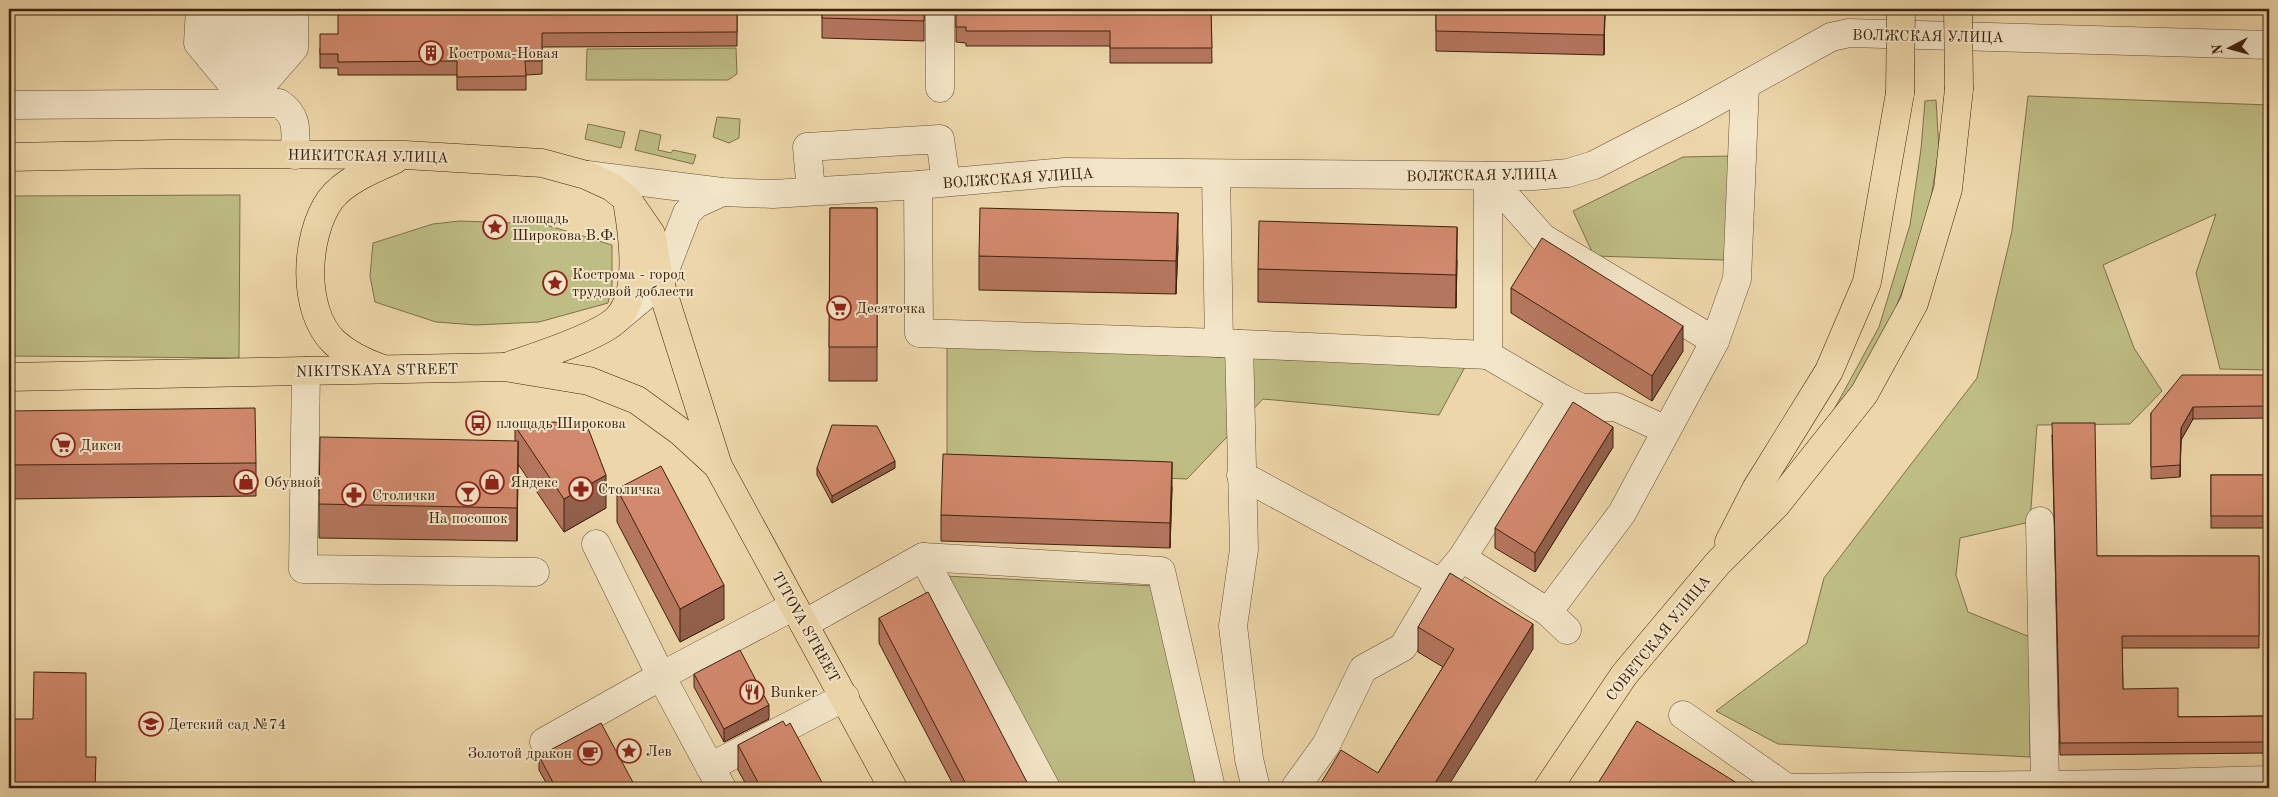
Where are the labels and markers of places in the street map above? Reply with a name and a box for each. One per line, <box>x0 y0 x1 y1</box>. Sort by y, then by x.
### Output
building icon: Кострома-Новая <box>418 40 444 66</box>
place label: Кострома-Новая <box>448 47 559 62</box>
place label: площадь Широкова В.Ф. <box>512 212 616 244</box>
place icon: площадь Широкова В.Ф. <box>482 214 508 240</box>
place label: Кострома - город трудовой доблести <box>572 268 694 300</box>
place icon: Кострома - город трудовой доблести <box>542 270 568 296</box>
supermarket icon: Десяточка <box>826 295 852 321</box>
place label: Десяточка <box>856 302 926 317</box>
bus stop icon: площадь Широкова <box>465 410 491 436</box>
place label: площадь Широкова <box>496 417 627 432</box>
supermarket icon: Дикси <box>50 432 76 458</box>
place label: Дикси <box>80 439 121 454</box>
shop icon: Обувной <box>233 469 259 495</box>
shop icon: Яндекс <box>479 469 505 495</box>
place label: Обувной <box>264 476 321 491</box>
place label: Яндекс <box>510 476 558 491</box>
pharmacy icon: Столичка <box>568 476 594 502</box>
bar icon: На посошок <box>455 481 481 507</box>
pharmacy icon: Столички <box>341 482 367 508</box>
place label: Столичка <box>598 483 661 498</box>
place label: Столички <box>372 489 435 504</box>
place label: На посошок <box>428 512 508 527</box>
restaurant icon: Bunker <box>739 679 765 705</box>
place label: Bunker <box>770 686 817 701</box>
school or university icon: Детский сад №74 <box>138 711 164 737</box>
place label: Детский сад №74 <box>168 718 286 733</box>
place icon: Лев <box>616 738 642 764</box>
cafe icon: Золотой дракон <box>577 740 603 766</box>
place label: Лев <box>646 745 672 760</box>
place label: Золотой дракон <box>468 747 572 762</box>

